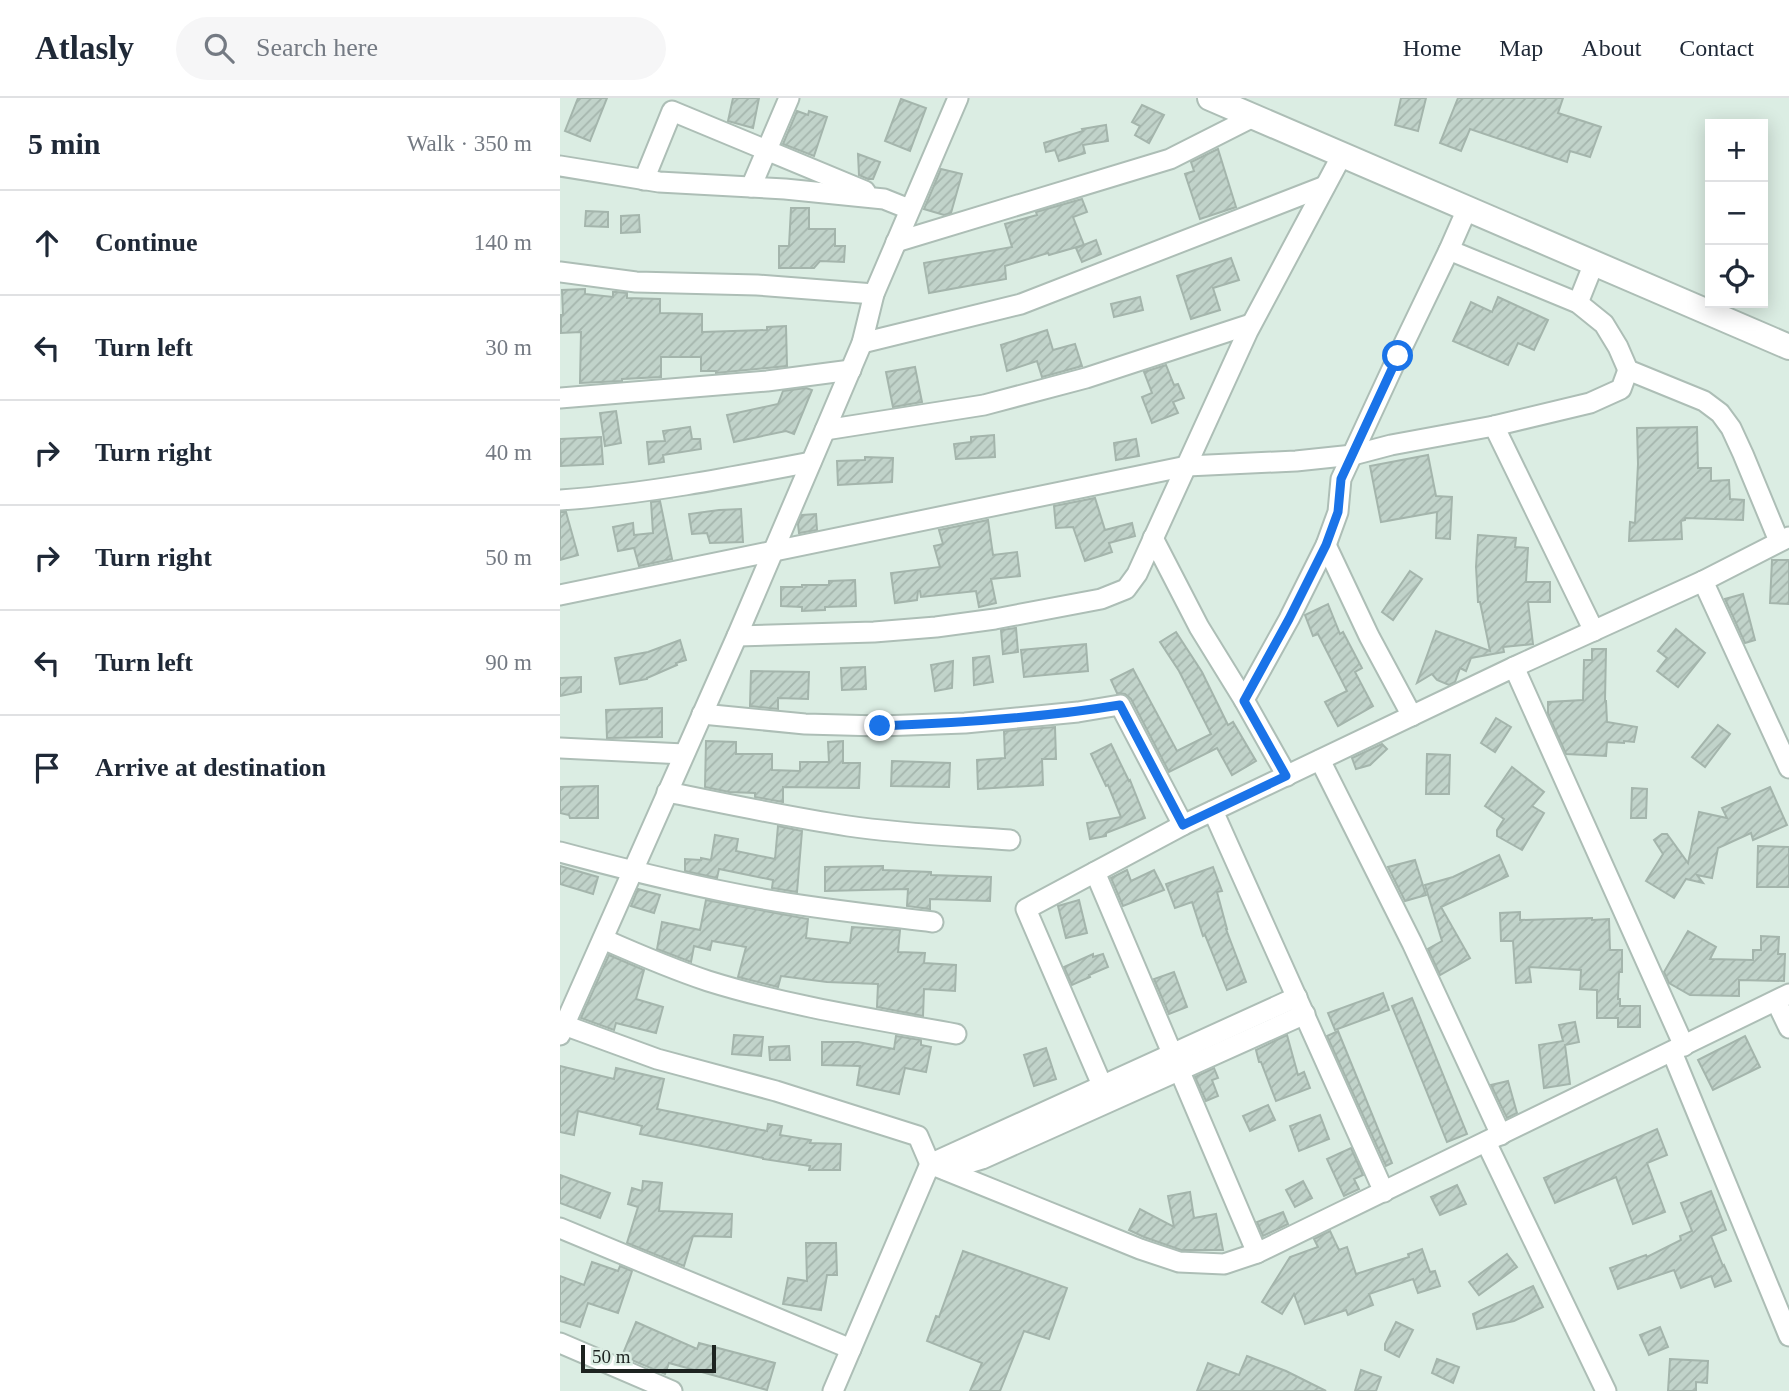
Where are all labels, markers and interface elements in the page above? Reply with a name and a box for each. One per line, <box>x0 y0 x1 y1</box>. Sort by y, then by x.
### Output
search box <box>176 17 666 80</box>
icon: search <box>200 29 238 67</box>
text: Atlasly <box>35 30 134 66</box>
text: Search here <box>256 33 378 62</box>
text: Home <box>1403 35 1461 61</box>
text: Map <box>1499 35 1543 61</box>
text: About <box>1581 35 1641 61</box>
text: Contact <box>1679 35 1754 61</box>
map controls <box>1705 119 1768 308</box>
button: + <box>1705 119 1768 182</box>
text: 5 min <box>28 127 101 160</box>
text: Walk · 350 m <box>407 131 532 156</box>
button: − <box>1705 182 1768 245</box>
icon: ahead <box>28 224 66 262</box>
text: Continue <box>95 228 198 257</box>
text: 140 m <box>474 230 532 255</box>
button: locate <box>1705 245 1768 308</box>
icon: left <box>28 329 66 367</box>
text: Turn left <box>95 333 193 362</box>
text: 30 m <box>485 335 532 360</box>
route start <box>1382 340 1413 371</box>
icon: right <box>28 434 66 472</box>
text: Turn right <box>95 438 212 467</box>
text: 40 m <box>485 440 532 465</box>
icon: right <box>28 539 66 577</box>
text: Turn right <box>95 543 212 572</box>
text: 50 m <box>485 545 532 570</box>
icon: left <box>28 644 66 682</box>
text: Turn left <box>95 648 193 677</box>
text: 90 m <box>485 650 532 675</box>
route end <box>864 710 895 741</box>
icon: arrive <box>28 749 66 787</box>
text: Arrive at destination <box>95 753 326 782</box>
scale bar <box>581 1342 716 1374</box>
text: 50 m <box>592 1346 631 1367</box>

